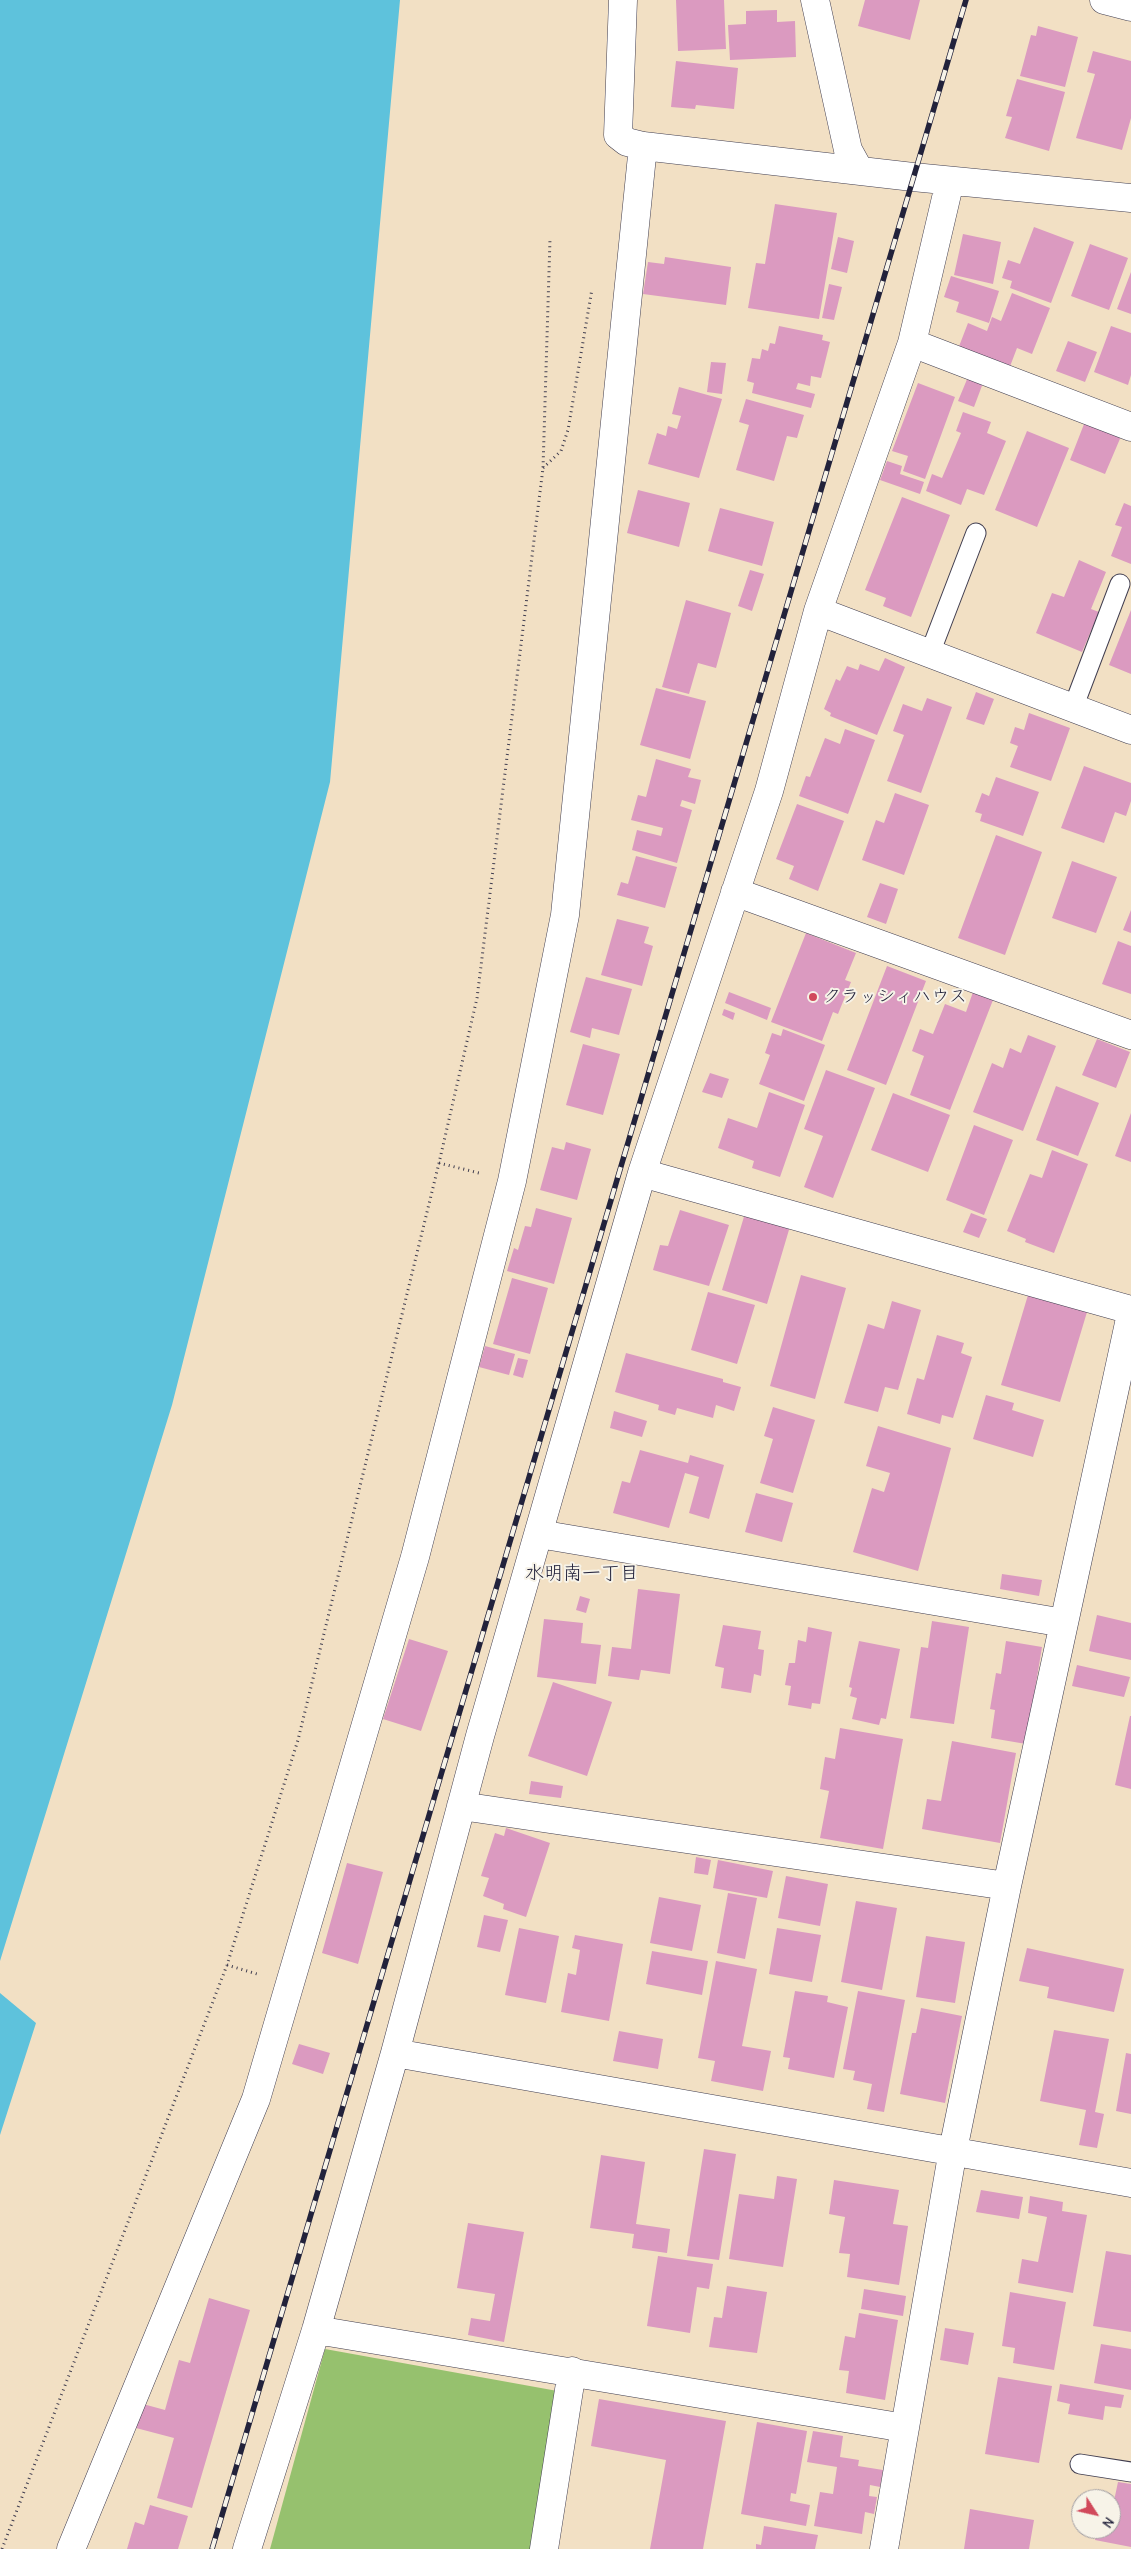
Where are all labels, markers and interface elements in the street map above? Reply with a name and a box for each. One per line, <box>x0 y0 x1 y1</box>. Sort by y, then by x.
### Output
place label: クラッシィハウス <box>823 986 967 1008</box>
marker: クラッシィハウス <box>807 991 819 1003</box>
district label: 水明南一丁目 <box>525 1563 639 1585</box>
north arrow <box>1071 2489 1121 2539</box>
text: N <box>1098 2514 1117 2531</box>

